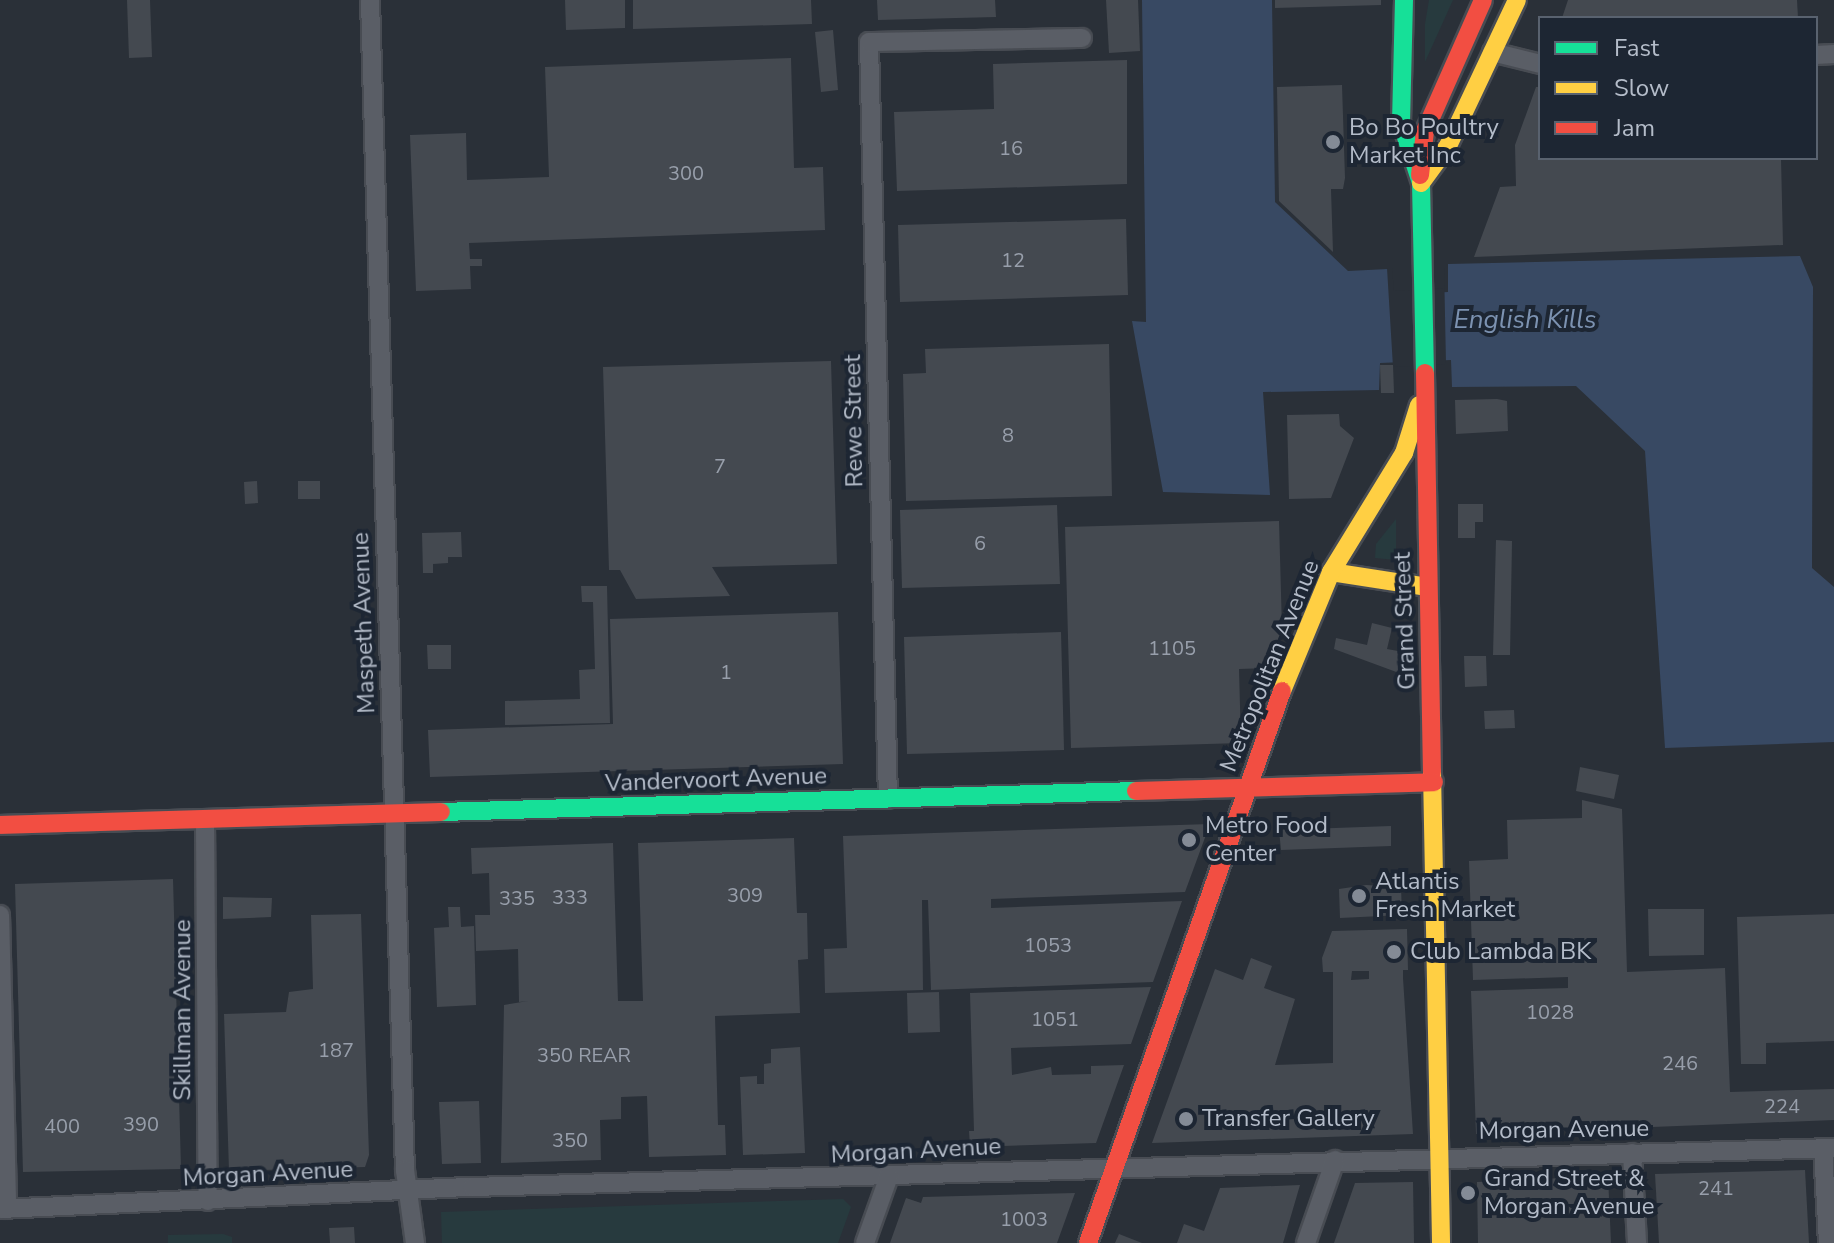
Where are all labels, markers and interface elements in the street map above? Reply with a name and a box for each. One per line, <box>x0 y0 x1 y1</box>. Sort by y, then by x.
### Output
legend <box>1538 16 1818 160</box>
text: Fast <box>1614 32 1659 64</box>
text: Slow <box>1614 72 1669 104</box>
text: Jam <box>1614 112 1655 144</box>
place label: Bo Bo Poultry Market Inc <box>1349 114 1499 170</box>
marker: Bo Bo Poultry Market Inc <box>1324 133 1342 151</box>
house number: 16 <box>999 136 1023 160</box>
house number: 300 <box>668 161 704 185</box>
house number: 12 <box>1001 248 1025 272</box>
water label: English Kills <box>1454 304 1596 336</box>
street label: Rewe Street <box>838 354 870 488</box>
house number: 8 <box>1002 423 1014 447</box>
house number: 7 <box>714 454 726 478</box>
house number: 6 <box>974 531 986 555</box>
street label: Maspeth Avenue <box>346 532 382 714</box>
street label: Grand Street <box>1388 552 1422 690</box>
street label: Metropolitan Avenue <box>1214 556 1326 776</box>
house number: 1105 <box>1148 636 1196 660</box>
house number: 1 <box>720 660 732 684</box>
street label: Vandervoort Avenue <box>605 762 827 798</box>
place label: Metro Food Center <box>1205 812 1328 868</box>
marker: Metro Food Center <box>1180 831 1198 849</box>
place label: Atlantis Fresh Market <box>1375 868 1515 924</box>
house number: 309 <box>727 883 763 907</box>
house number: 333 <box>552 885 588 909</box>
house number: 335 <box>499 886 535 910</box>
marker: Atlantis Fresh Market <box>1350 887 1368 905</box>
street label: Skillman Avenue <box>169 919 197 1101</box>
house number: 1053 <box>1024 933 1072 957</box>
place label: Club Lambda BK <box>1410 938 1591 966</box>
marker: Club Lambda BK <box>1385 943 1403 961</box>
house number: 1028 <box>1526 1000 1574 1024</box>
house number: 1051 <box>1031 1007 1079 1031</box>
house number: 187 <box>318 1038 354 1062</box>
house number: 350 REAR <box>537 1043 631 1067</box>
house number: 246 <box>1662 1051 1698 1075</box>
house number: 224 <box>1764 1094 1800 1118</box>
place label: Transfer Gallery <box>1202 1105 1375 1133</box>
marker: Transfer Gallery <box>1177 1110 1195 1128</box>
house number: 390 <box>123 1112 159 1136</box>
house number: 400 <box>44 1114 80 1138</box>
street label: Morgan Avenue <box>1478 1114 1650 1146</box>
house number: 350 <box>552 1128 588 1152</box>
street label: Morgan Avenue <box>830 1132 1002 1170</box>
street label: Morgan Avenue <box>182 1155 354 1193</box>
place label: Grand Street & Morgan Avenue <box>1484 1165 1655 1221</box>
house number: 241 <box>1698 1176 1734 1200</box>
marker: Grand Street & Morgan Avenue <box>1459 1184 1477 1202</box>
house number: 1003 <box>1000 1207 1048 1231</box>

